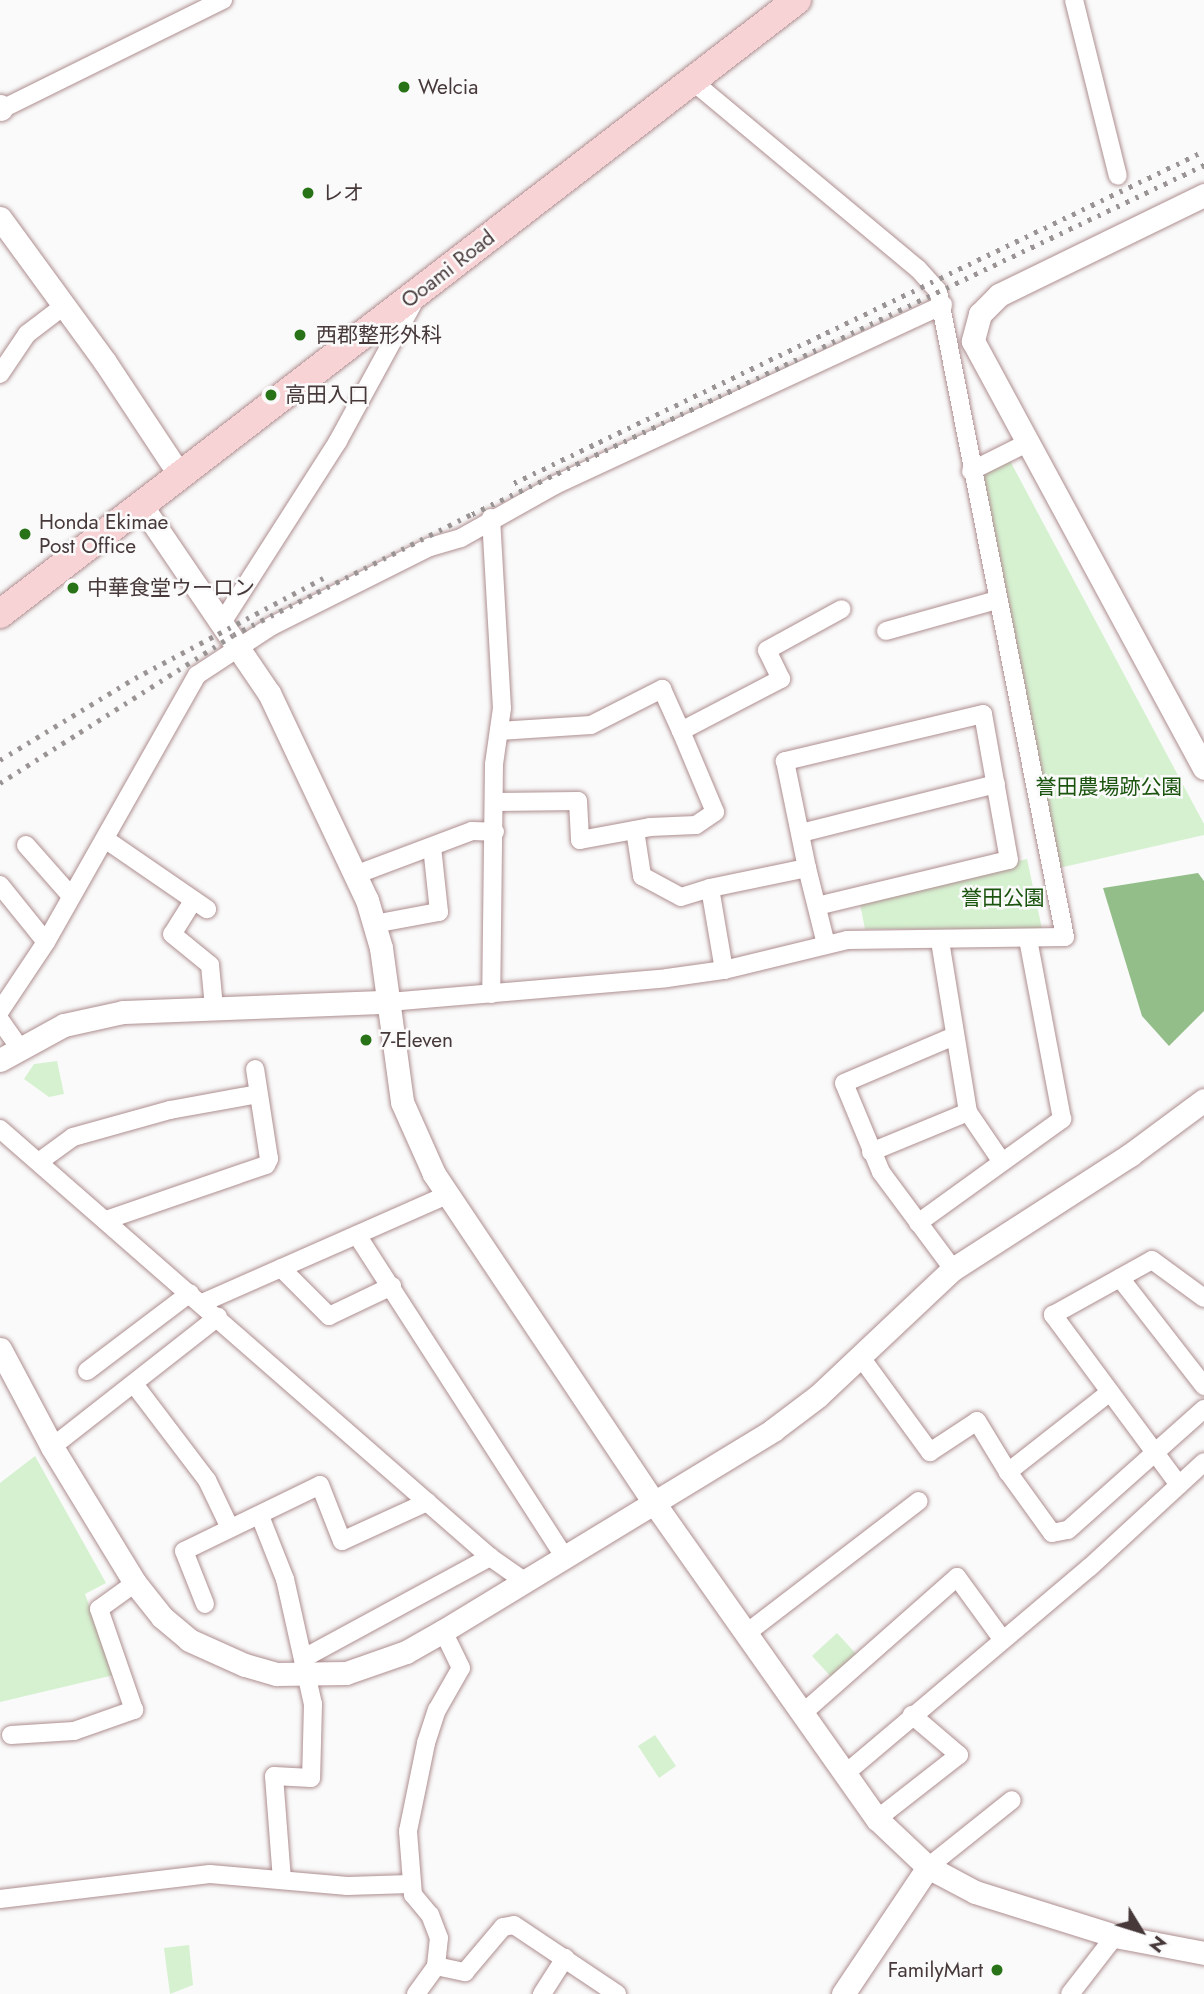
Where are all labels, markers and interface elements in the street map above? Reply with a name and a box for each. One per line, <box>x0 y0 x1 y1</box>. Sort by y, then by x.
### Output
place label: Welcia <box>418 74 478 100</box>
marker: Welcia <box>396 79 412 95</box>
place label: レオ <box>322 180 364 206</box>
marker: レオ <box>300 185 316 201</box>
street label: Ooami Road <box>396 225 500 313</box>
place label: 西郡整形外科 <box>316 322 442 348</box>
marker: 西郡整形外科 <box>290 325 310 345</box>
place label: 高田入口 <box>285 382 369 408</box>
marker: 高田入口 <box>263 387 279 403</box>
place label: Honda Ekimae Post Office <box>39 509 168 559</box>
marker: Honda Ekimae Post Office <box>17 526 33 542</box>
place label: 中華食堂ウーロン <box>87 575 255 601</box>
marker: 中華食堂ウーロン <box>65 580 81 596</box>
park label: 誉田農場跡公園 <box>1036 774 1182 800</box>
park label: 誉田公園 <box>961 885 1045 911</box>
place label: 7-Eleven <box>380 1027 453 1053</box>
marker: 7-Eleven <box>358 1032 374 1048</box>
north arrow <box>1106 1896 1176 1966</box>
text: N <box>1143 1930 1173 1958</box>
place label: FamilyMart <box>888 1957 983 1983</box>
marker: FamilyMart <box>989 1962 1005 1978</box>

